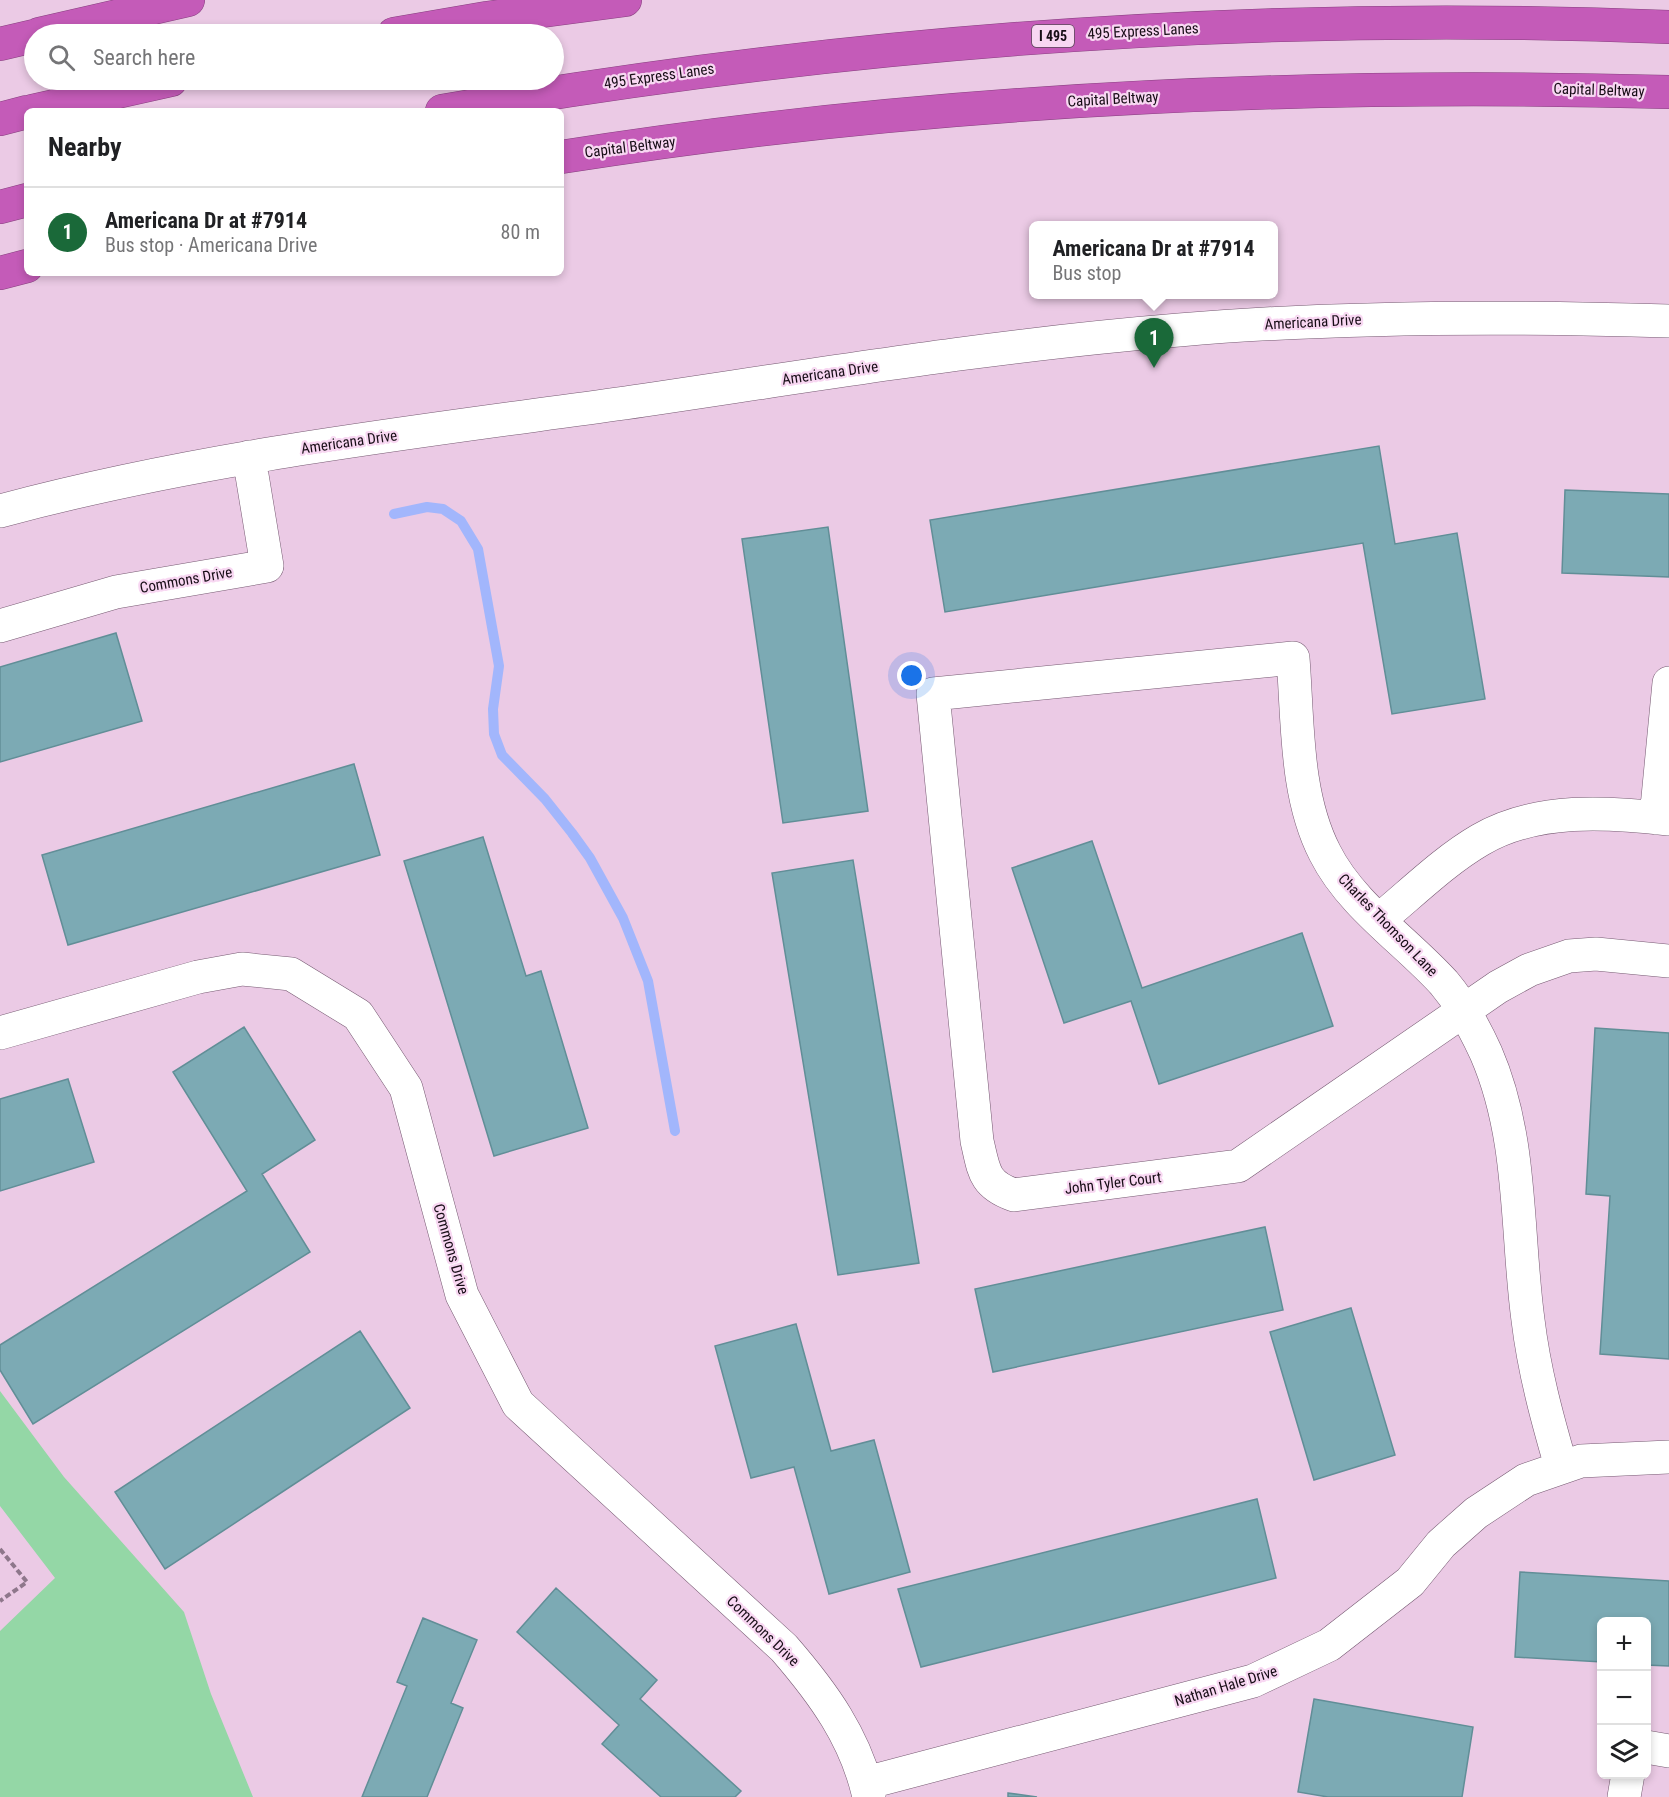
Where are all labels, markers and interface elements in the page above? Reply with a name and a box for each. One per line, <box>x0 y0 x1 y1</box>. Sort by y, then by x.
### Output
street label: 495 Express Lanes <box>1087 19 1199 43</box>
search box <box>24 24 564 90</box>
road number: I 495 <box>1032 25 1074 47</box>
icon: search <box>45 41 78 74</box>
text: Search here <box>93 45 195 70</box>
street label: 495 Express Lanes <box>603 59 715 93</box>
street label: Capital Beltway <box>1553 79 1645 101</box>
street label: Capital Beltway <box>1067 88 1159 110</box>
text: Nearby <box>48 132 122 162</box>
street label: Capital Beltway <box>584 133 676 161</box>
text: Americana Dr at #7914 <box>105 208 307 233</box>
text: 1 <box>62 220 73 244</box>
text: 80 m <box>501 220 540 244</box>
popup <box>1029 221 1278 299</box>
text: Bus stop · Americana Drive <box>105 233 317 257</box>
text: Americana Dr at #7914 <box>1052 236 1255 261</box>
text: Bus stop <box>1052 261 1121 285</box>
street label: Americana Drive <box>1264 310 1362 334</box>
pin: 1 <box>1134 318 1174 368</box>
street label: Americana Drive <box>781 357 879 389</box>
street label: Americana Drive <box>300 426 398 458</box>
street label: Commons Drive <box>138 563 234 597</box>
your location <box>897 661 926 690</box>
street label: Charles Thomson Lane <box>1334 870 1442 980</box>
street label: John Tyler Court <box>1064 1168 1162 1198</box>
street label: Commons Drive <box>429 1202 473 1296</box>
street label: Commons Drive <box>723 1592 803 1670</box>
map controls <box>1597 1617 1651 1779</box>
button: + <box>1597 1617 1651 1671</box>
street label: Nathan Hale Drive <box>1172 1662 1280 1710</box>
button: − <box>1597 1671 1651 1725</box>
button: layers <box>1597 1725 1651 1779</box>

